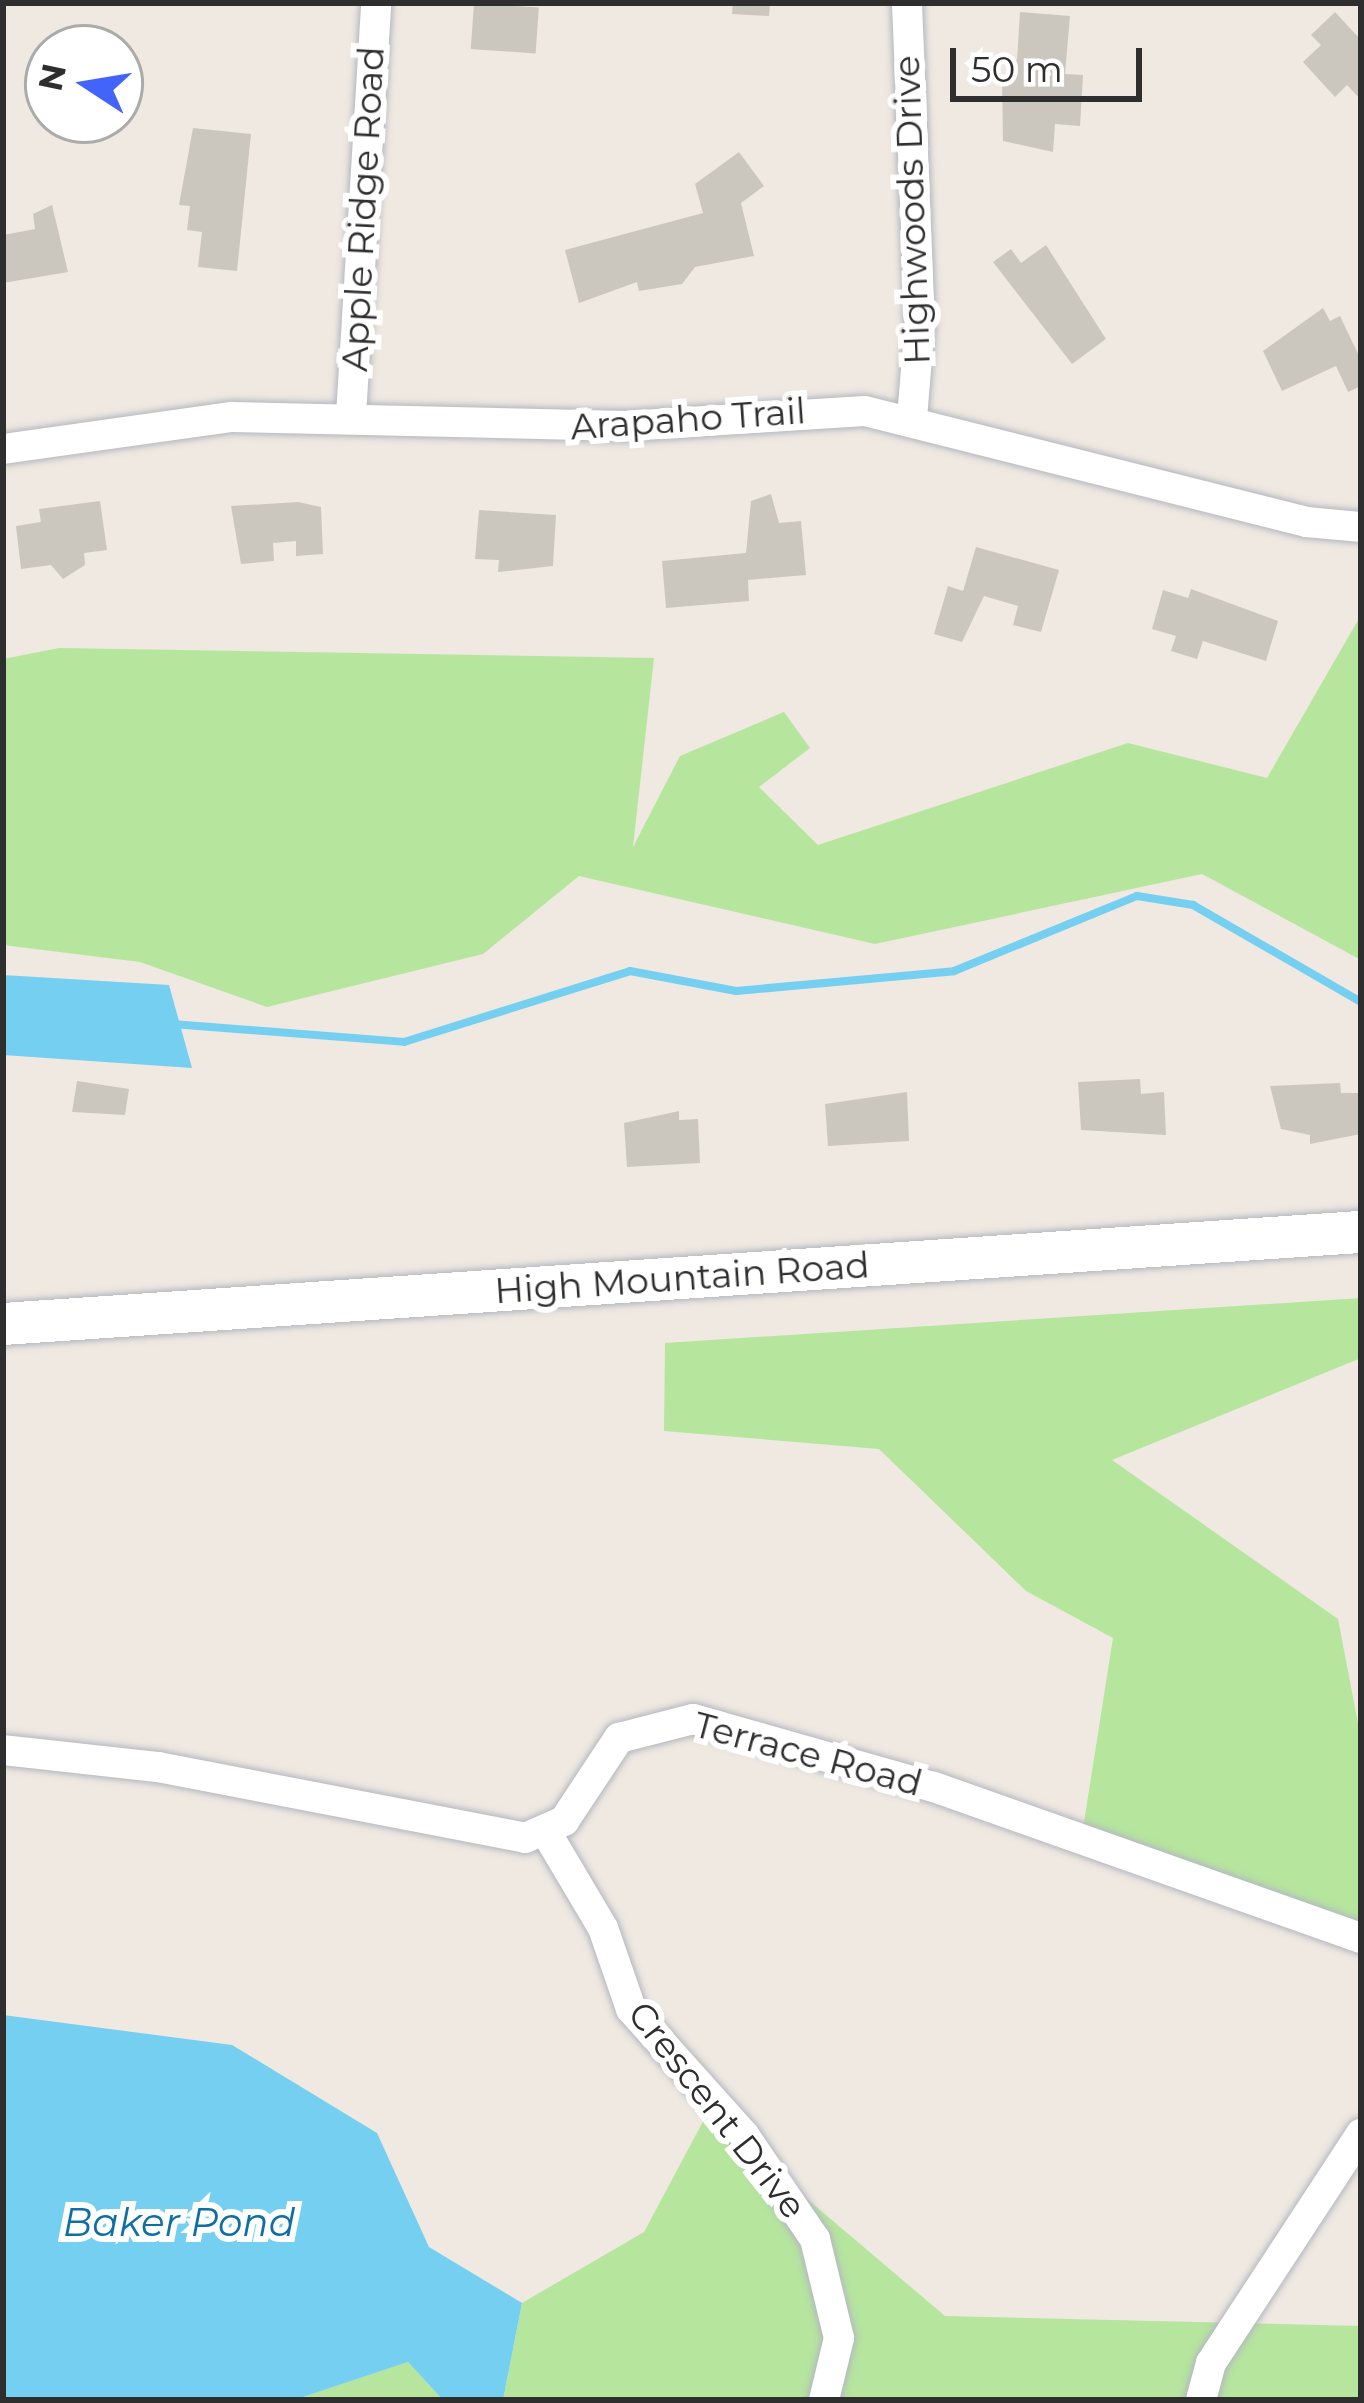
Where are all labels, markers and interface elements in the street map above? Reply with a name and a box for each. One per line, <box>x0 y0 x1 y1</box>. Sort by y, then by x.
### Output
north arrow <box>24 24 144 144</box>
scale bar <box>956 24 1148 98</box>
street label: Apple Ridge Road <box>333 45 393 373</box>
text: 50 m <box>971 47 1063 91</box>
street label: Highwoods Drive <box>885 55 939 365</box>
text: N <box>29 60 74 94</box>
street label: Arapaho Trail <box>569 389 807 449</box>
street label: High Mountain Road <box>493 1243 871 1313</box>
street label: Terrace Road <box>689 1703 927 1805</box>
street label: Crescent Drive <box>619 1993 815 2227</box>
water label: Baker Pond <box>63 2199 295 2245</box>

